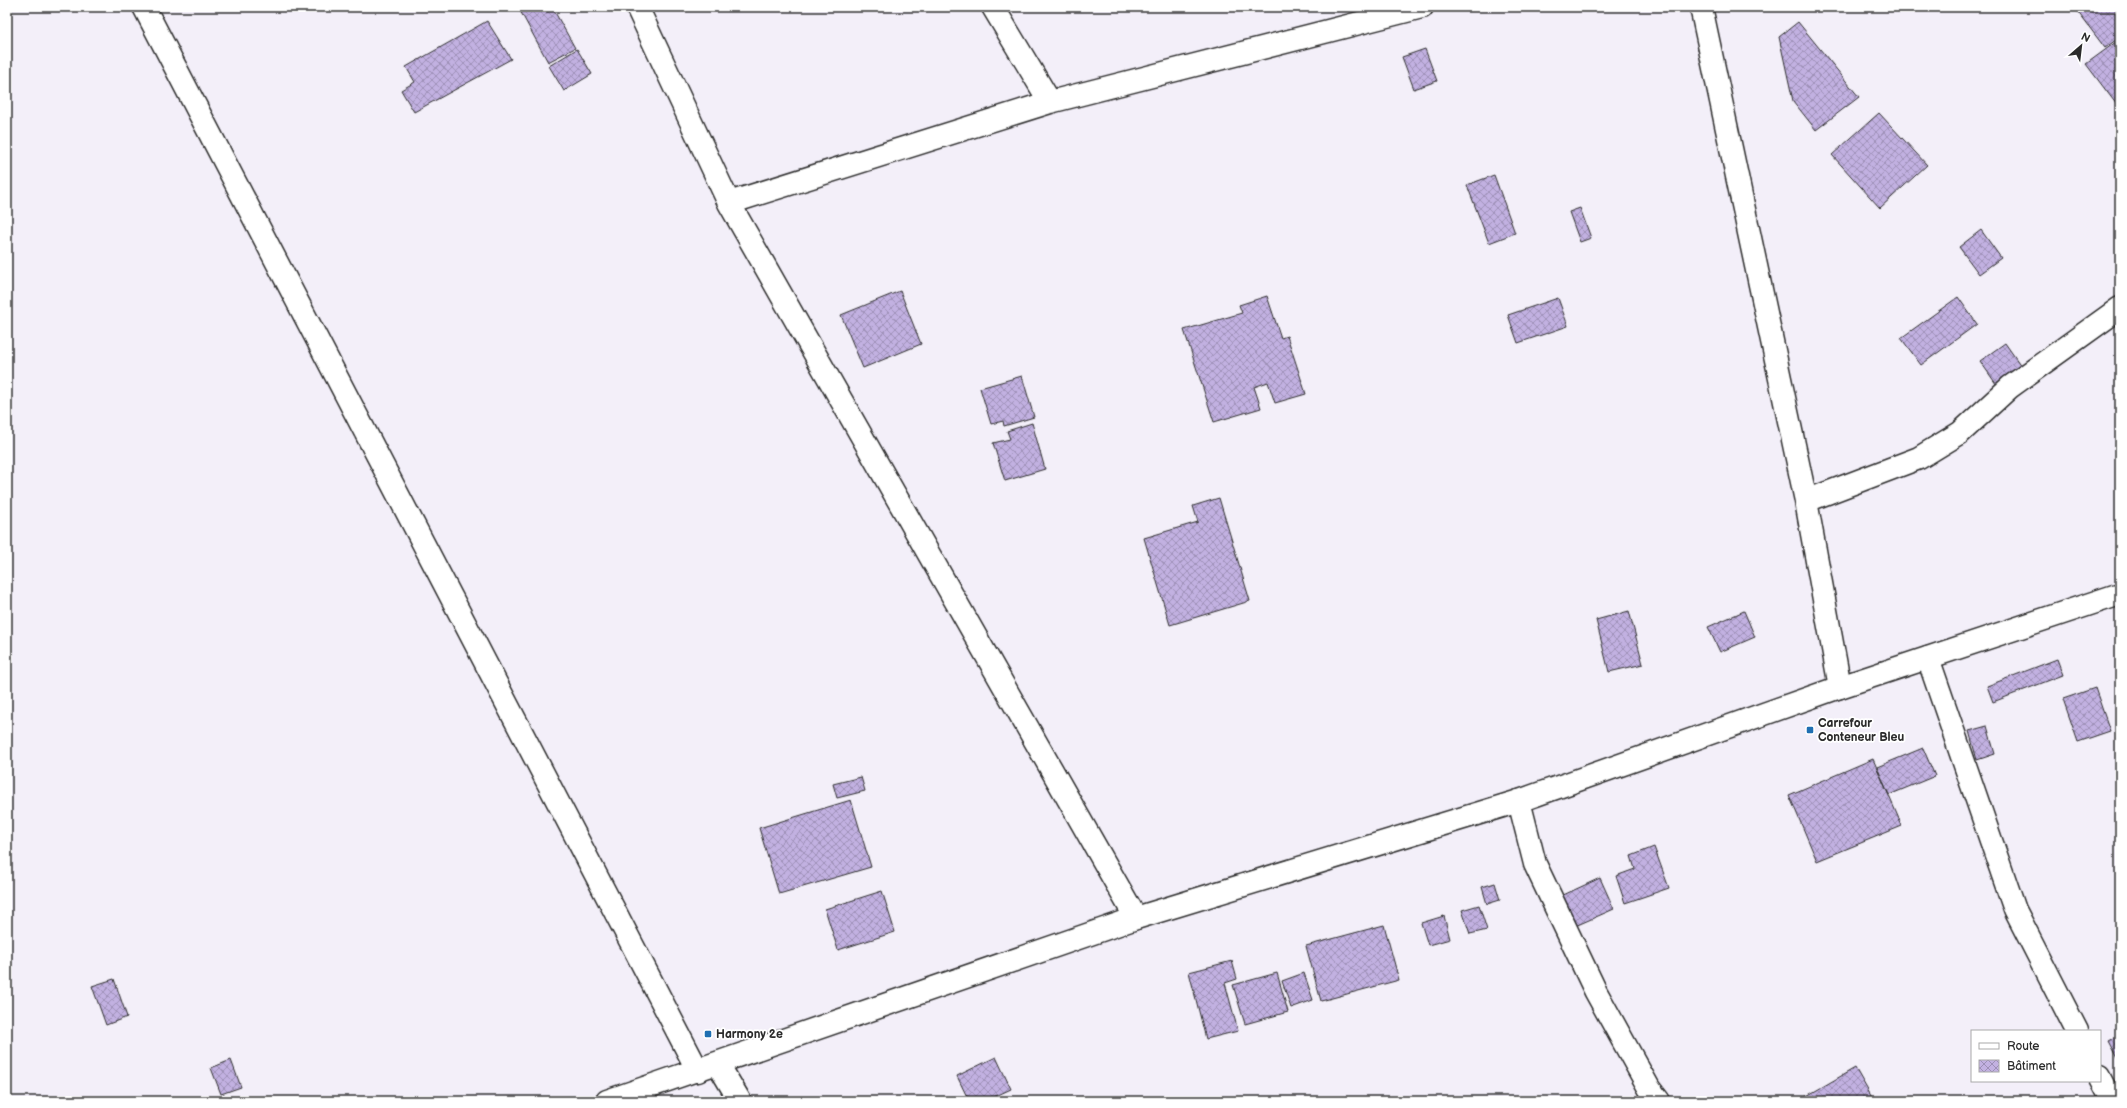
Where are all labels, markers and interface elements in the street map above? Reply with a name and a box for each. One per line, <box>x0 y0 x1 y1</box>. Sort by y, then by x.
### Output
north arrow <box>2061 26 2101 66</box>
text: N <box>2079 30 2092 45</box>
place label: Carrefour Conteneur Bleu <box>1818 716 1905 745</box>
marker: Carrefour Conteneur Bleu <box>1805 725 1815 735</box>
place label: Harmony 2e <box>716 1027 783 1042</box>
marker: Harmony 2e <box>703 1029 713 1039</box>
legend <box>1971 1030 2101 1082</box>
text: Route <box>2007 1039 2039 1054</box>
text: Bâtiment <box>2007 1059 2056 1074</box>

